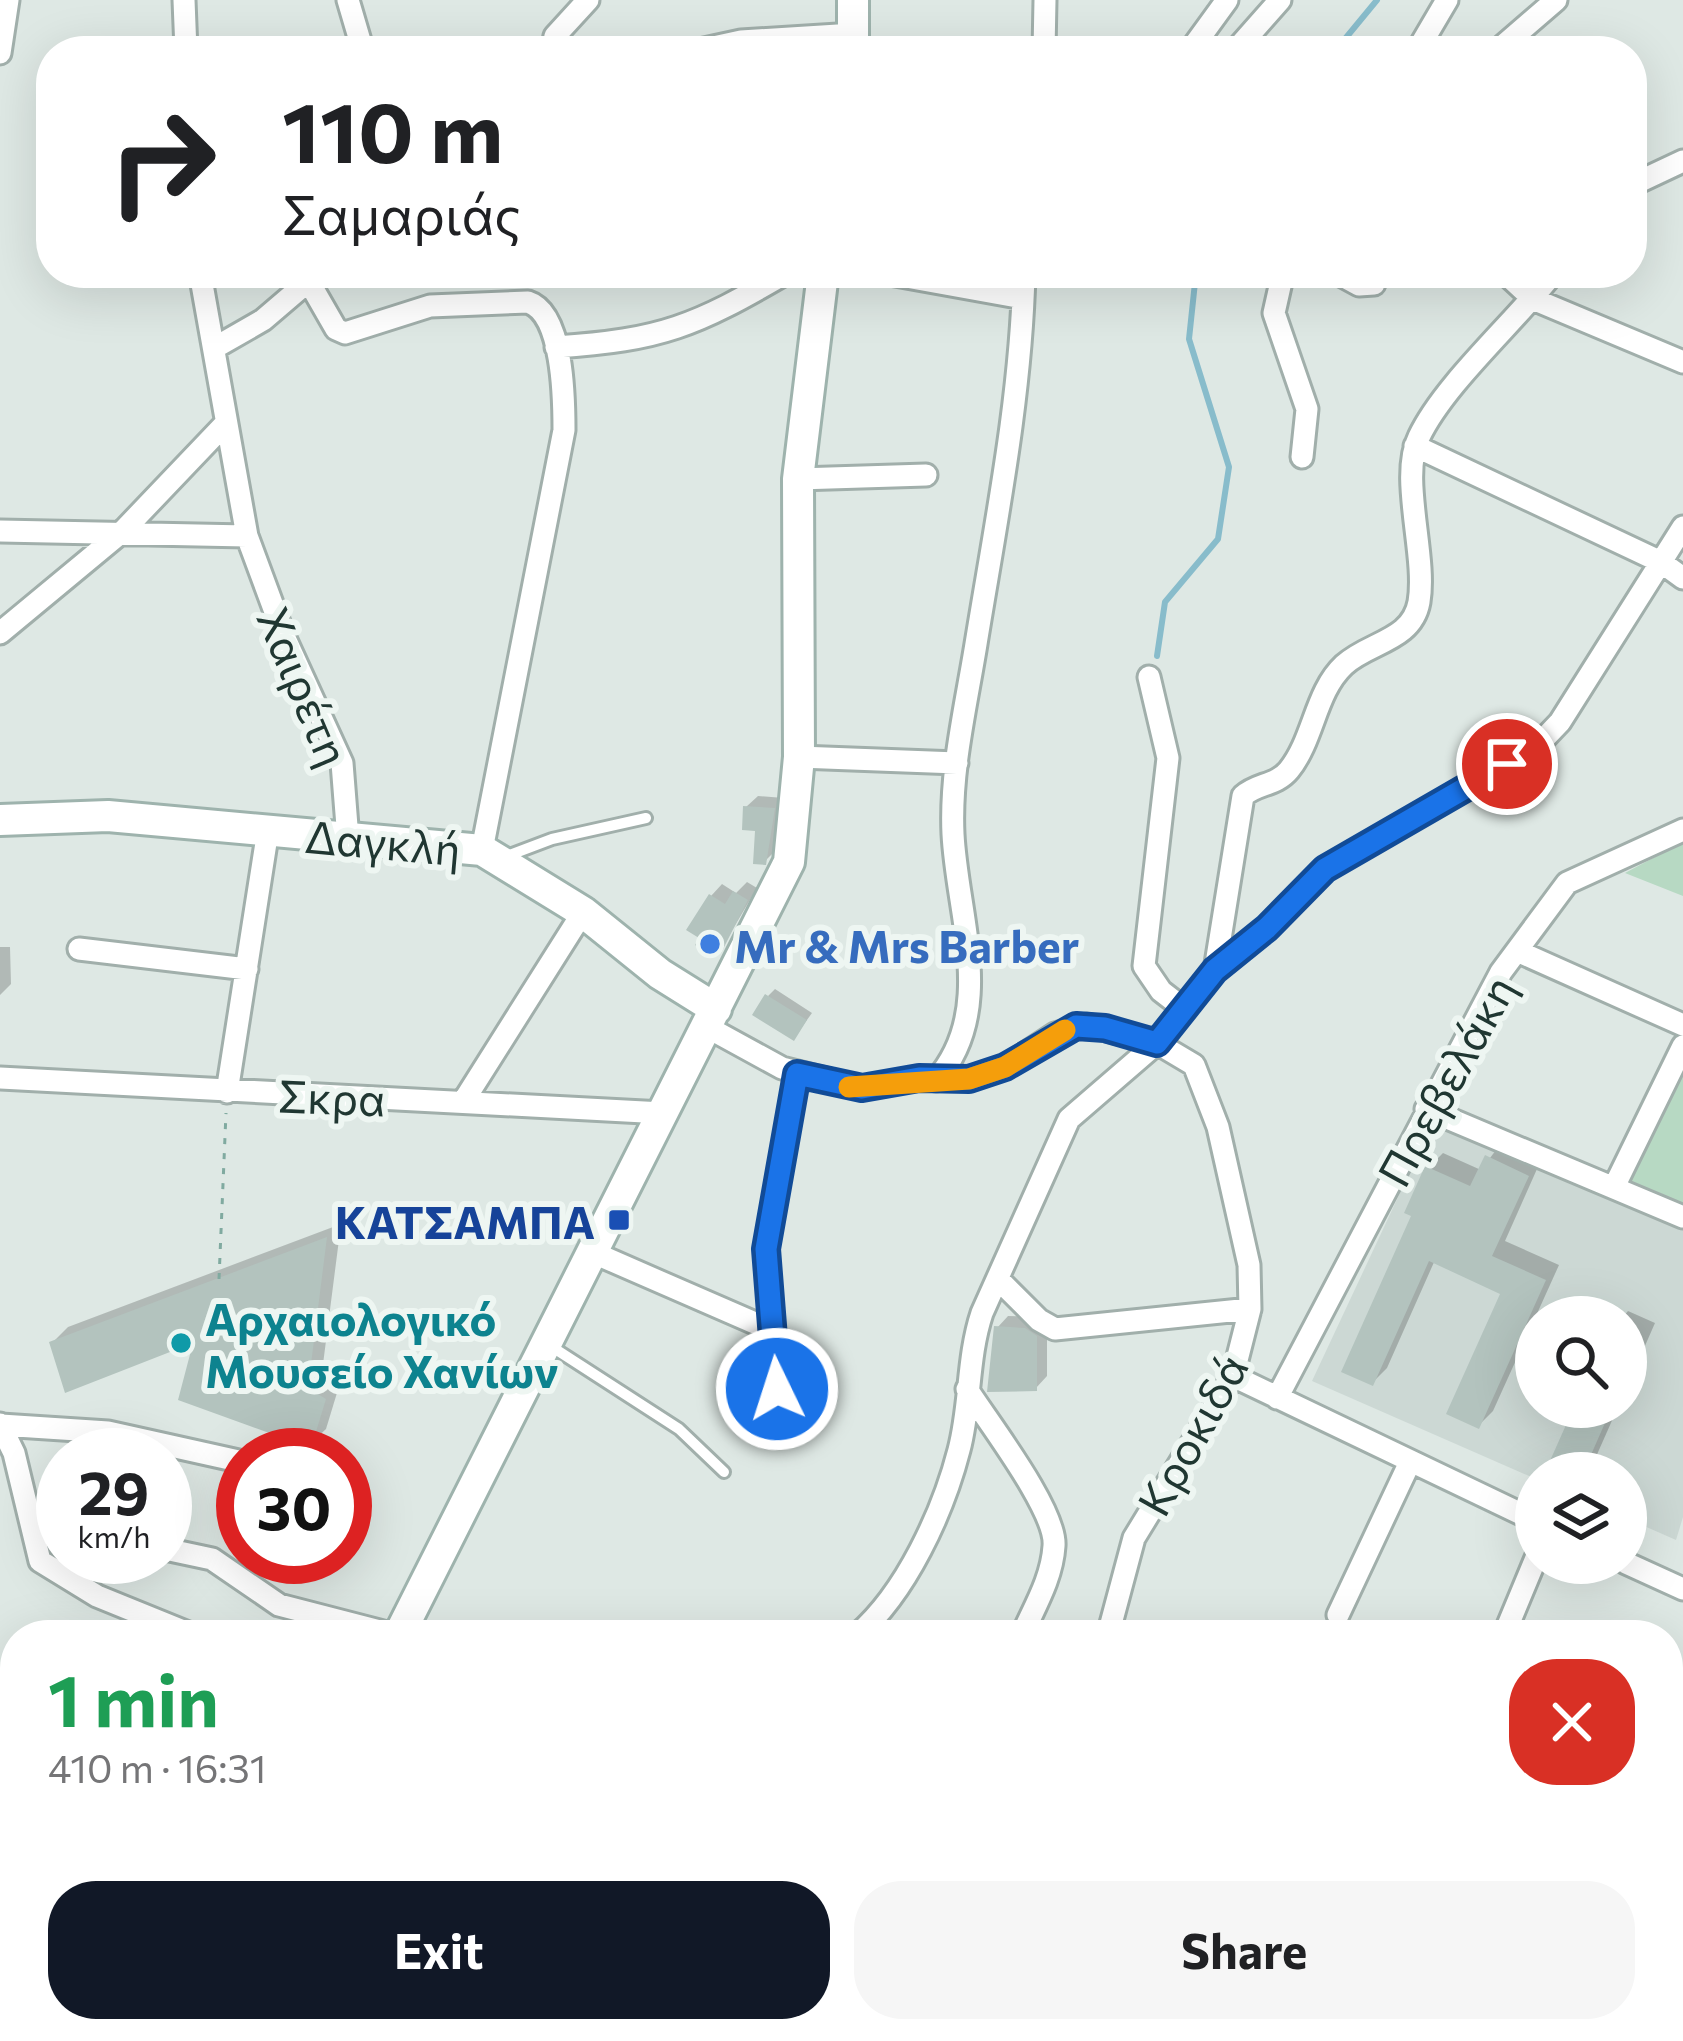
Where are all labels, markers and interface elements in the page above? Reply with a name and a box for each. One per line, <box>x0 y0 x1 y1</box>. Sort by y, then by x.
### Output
text: 110 m <box>282 78 503 180</box>
icon: right <box>84 84 240 240</box>
text: Σαμαριάς <box>282 180 521 246</box>
street label: Χαιρέτη <box>247 599 363 773</box>
pin <box>1456 713 1558 815</box>
icon: arrive <box>1474 731 1540 797</box>
street label: Δαγκλή <box>303 807 463 875</box>
place label: Mr & Mrs Barber <box>734 917 1079 972</box>
marker: Mr & Mrs Barber <box>697 931 723 957</box>
street label: Πρεβελάκη <box>1365 965 1525 1195</box>
street label: Σκρα <box>277 1067 387 1125</box>
place label: ΚΑΤΣΑΜΠΑ <box>335 1193 595 1248</box>
marker: ΚΑΤΣΑΜΠΑ <box>606 1207 632 1233</box>
place label: Αρχαιολογικό Μουσείο Χανίων <box>205 1290 558 1397</box>
map controls <box>1515 1296 1647 1584</box>
button: search <box>1515 1296 1647 1428</box>
position arrow <box>714 1326 840 1452</box>
marker: Αρχαιολογικό Μουσείο Χανίων <box>168 1330 194 1356</box>
street label: Κροκιδά <box>1124 1344 1258 1524</box>
speed limit sign: 30 <box>216 1428 372 1584</box>
button: layers <box>1515 1452 1647 1584</box>
text: 29 <box>79 1454 149 1527</box>
text: km/h <box>78 1517 150 1554</box>
text: 1 min <box>48 1654 219 1742</box>
button: close <box>1509 1659 1635 1785</box>
text: 410 m · 16:31 <box>48 1743 266 1791</box>
button: Exit <box>48 1881 830 2019</box>
button: Share <box>854 1881 1635 2019</box>

